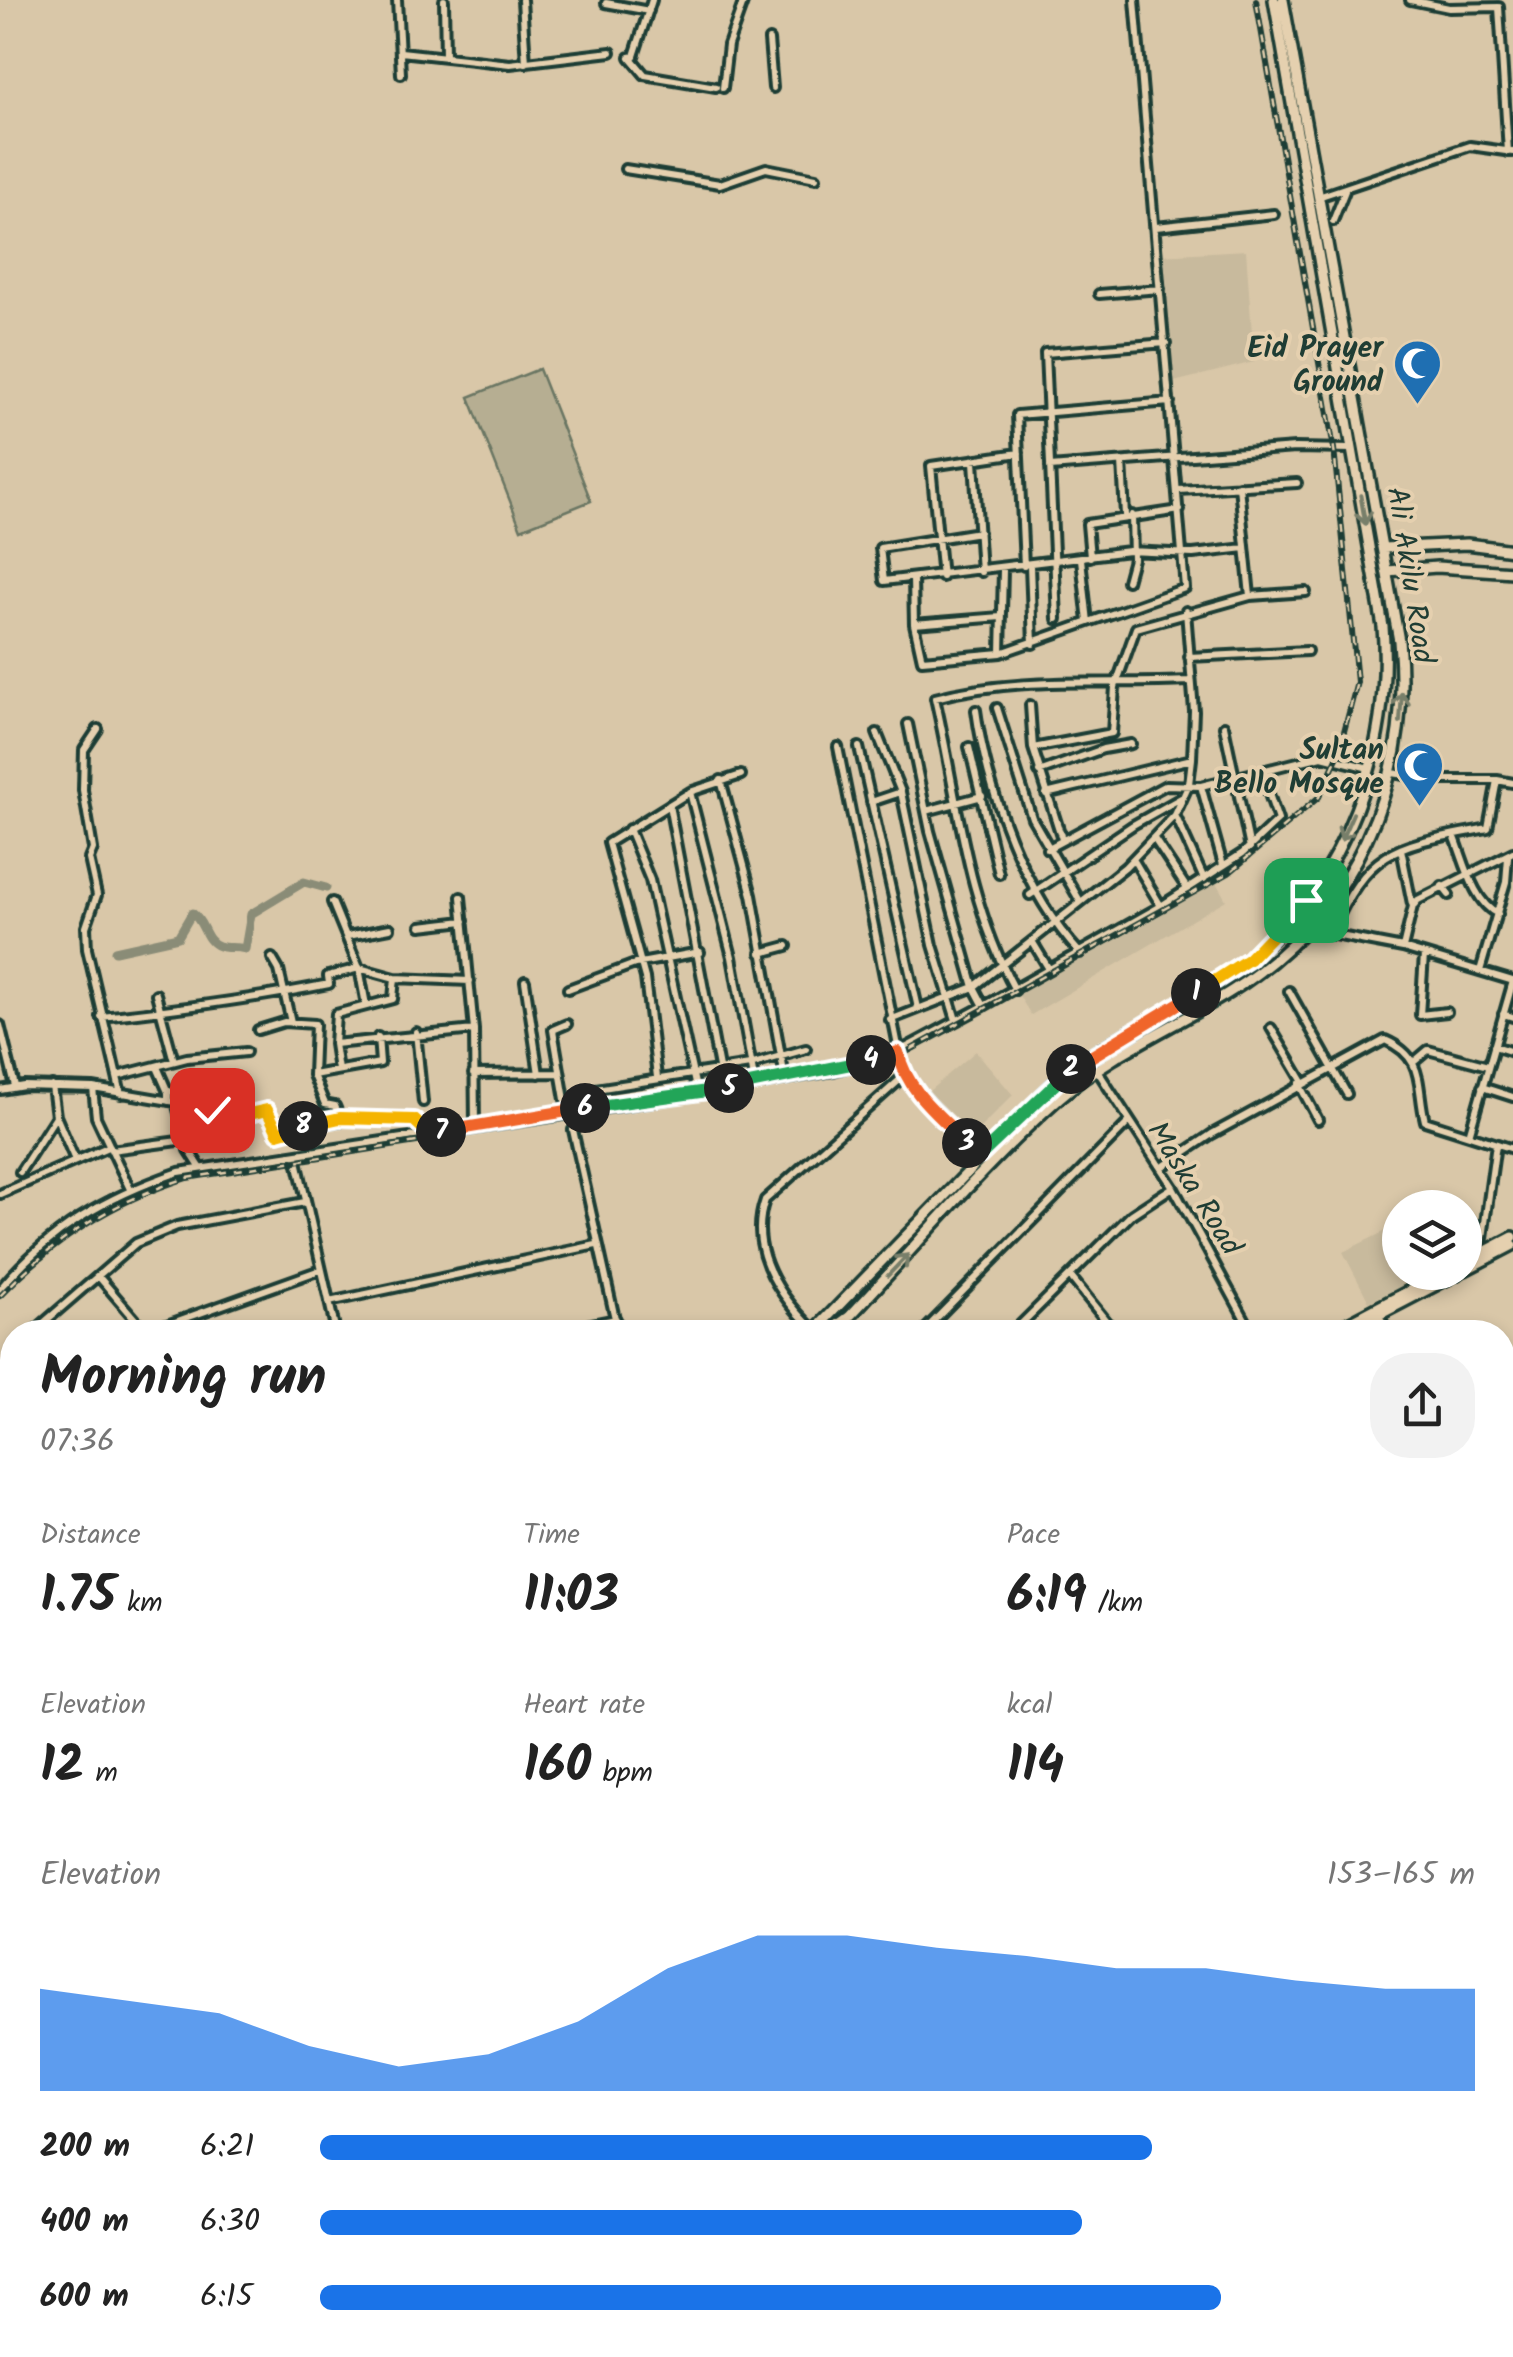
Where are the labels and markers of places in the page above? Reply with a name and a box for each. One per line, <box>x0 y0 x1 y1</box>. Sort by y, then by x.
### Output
place label: Eid Prayer Ground <box>1247 325 1384 407</box>
mosque icon: Eid Prayer Ground <box>1392 338 1444 406</box>
place label: Sultan Bello Mosque <box>1214 727 1384 809</box>
mosque icon: Sultan Bello Mosque <box>1393 740 1445 808</box>
pin <box>1264 858 1349 943</box>
pin: 1 <box>1171 968 1221 1018</box>
pin: 4 <box>846 1035 896 1085</box>
pin: 2 <box>1046 1044 1096 1094</box>
pin: 5 <box>704 1063 754 1113</box>
pin <box>170 1068 255 1153</box>
pin: 6 <box>560 1083 610 1133</box>
pin: 8 <box>278 1101 328 1151</box>
pin: 7 <box>416 1107 466 1157</box>
pin: 3 <box>942 1118 992 1168</box>

